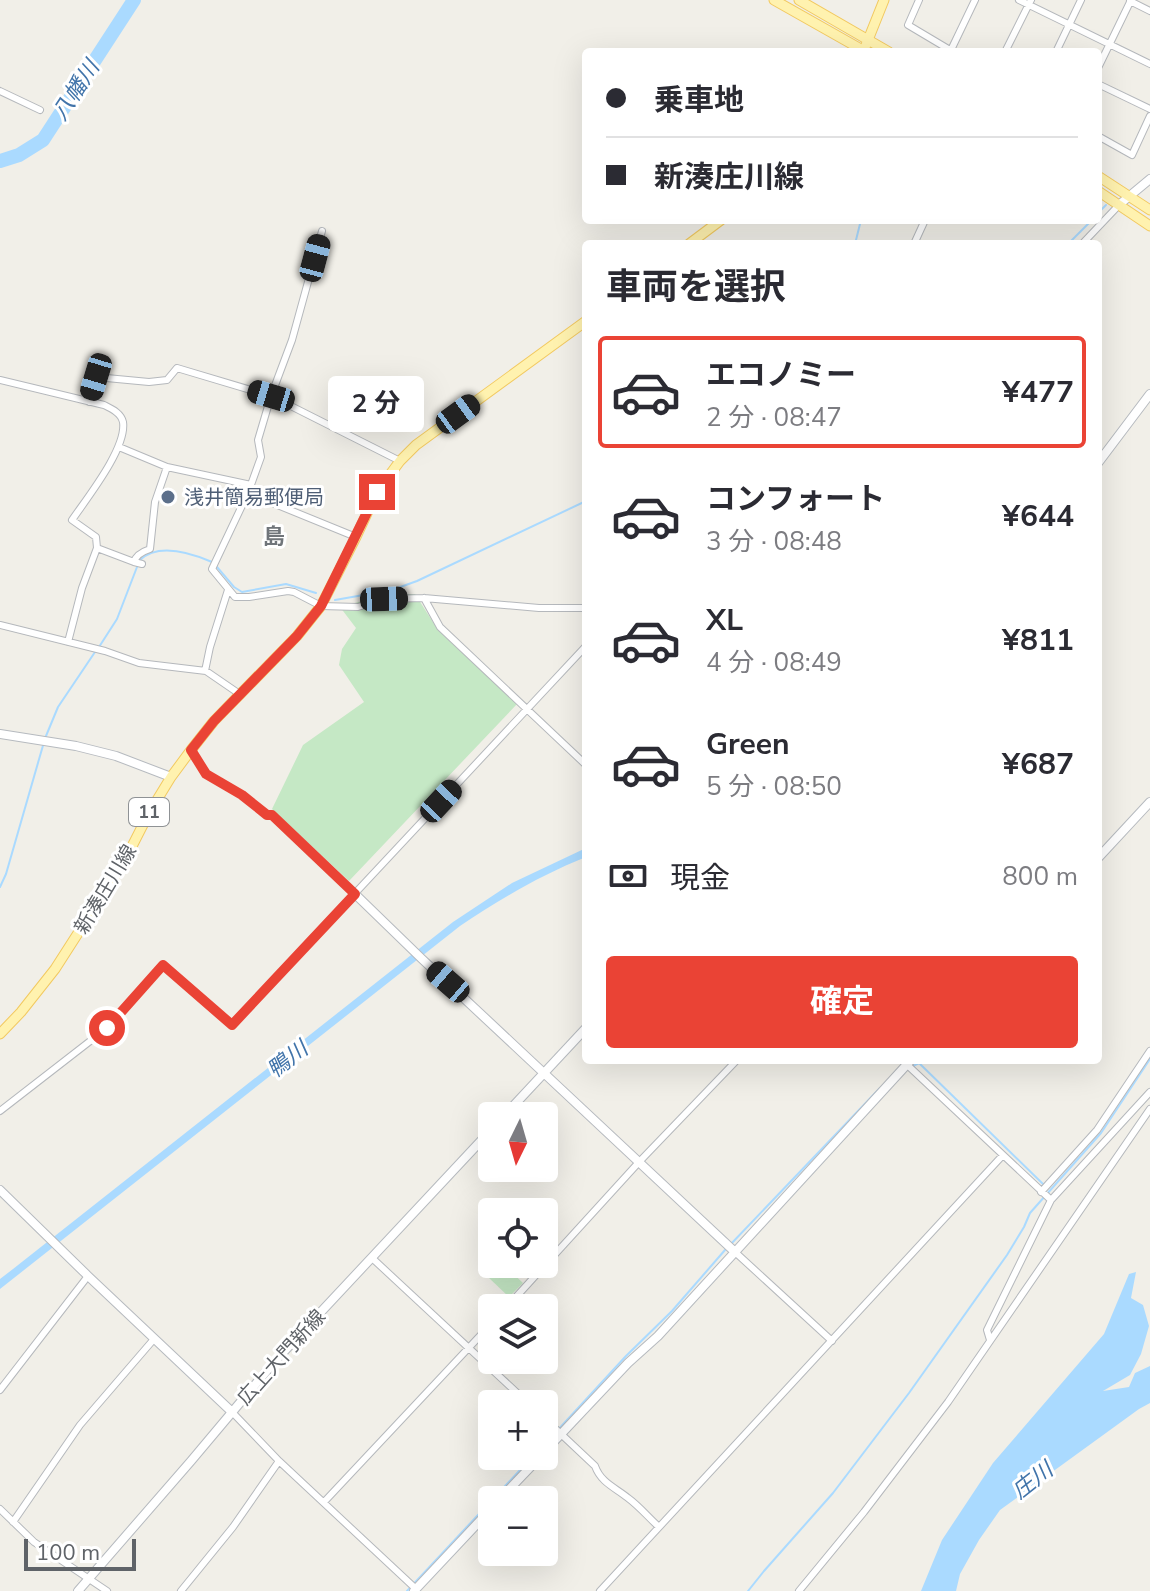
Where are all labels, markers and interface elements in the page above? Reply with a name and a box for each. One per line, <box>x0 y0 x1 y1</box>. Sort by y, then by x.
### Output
water label: 八幡川 <box>45 53 107 126</box>
text: 乗車地 <box>654 80 744 121</box>
text: 新湊庄川線 <box>654 157 804 198</box>
car <box>297 232 333 284</box>
text: 車両を選択 <box>606 263 786 312</box>
car <box>78 351 114 403</box>
text: エコノミー <box>706 355 856 396</box>
icon: car <box>610 356 682 428</box>
text: ¥477 <box>1002 372 1074 413</box>
callout: 2 分 <box>329 376 425 432</box>
car <box>245 378 297 414</box>
text: 2 分 <box>352 386 400 421</box>
car <box>432 390 484 438</box>
text: 2 分 · 08:47 <box>706 400 842 435</box>
route end <box>359 474 395 510</box>
text: コンフォート <box>706 479 885 520</box>
icon: car <box>610 480 682 552</box>
place label: 浅井簡易郵便局 <box>184 484 324 511</box>
marker: 浅井簡易郵便局 <box>159 488 177 506</box>
text: ¥644 <box>1002 496 1074 537</box>
district label: 島 <box>263 522 285 552</box>
text: 3 分 · 08:48 <box>706 524 842 559</box>
car <box>360 586 408 612</box>
text: XL <box>706 600 743 641</box>
icon: car <box>610 604 682 676</box>
text: ¥811 <box>1002 620 1074 661</box>
text: 4 分 · 08:49 <box>706 645 842 680</box>
text: Green <box>706 724 790 765</box>
icon: car <box>610 728 682 800</box>
text: ¥687 <box>1002 744 1074 785</box>
text: 5 分 · 08:50 <box>706 769 842 804</box>
car <box>416 775 466 827</box>
road number: 11 <box>129 798 169 826</box>
street label: 新湊庄川線 <box>68 839 143 939</box>
icon: cash <box>606 854 650 898</box>
text: 現金 <box>670 858 730 899</box>
text: 800 m <box>1002 859 1078 894</box>
button: 確定 <box>606 956 1078 1048</box>
car <box>422 957 474 1007</box>
route start <box>89 1010 125 1046</box>
water label: 鴨川 <box>261 1033 316 1085</box>
north arrow <box>478 1102 558 1182</box>
map controls <box>478 1102 558 1566</box>
button: locate <box>478 1198 558 1278</box>
button: layers <box>478 1294 558 1374</box>
street label: 広上大門新線 <box>231 1304 332 1411</box>
button: + <box>478 1390 558 1470</box>
water label: 庄川 <box>1006 1454 1061 1506</box>
button: − <box>478 1486 558 1566</box>
scale bar <box>24 1535 136 1571</box>
text: 100 m <box>36 1538 100 1568</box>

